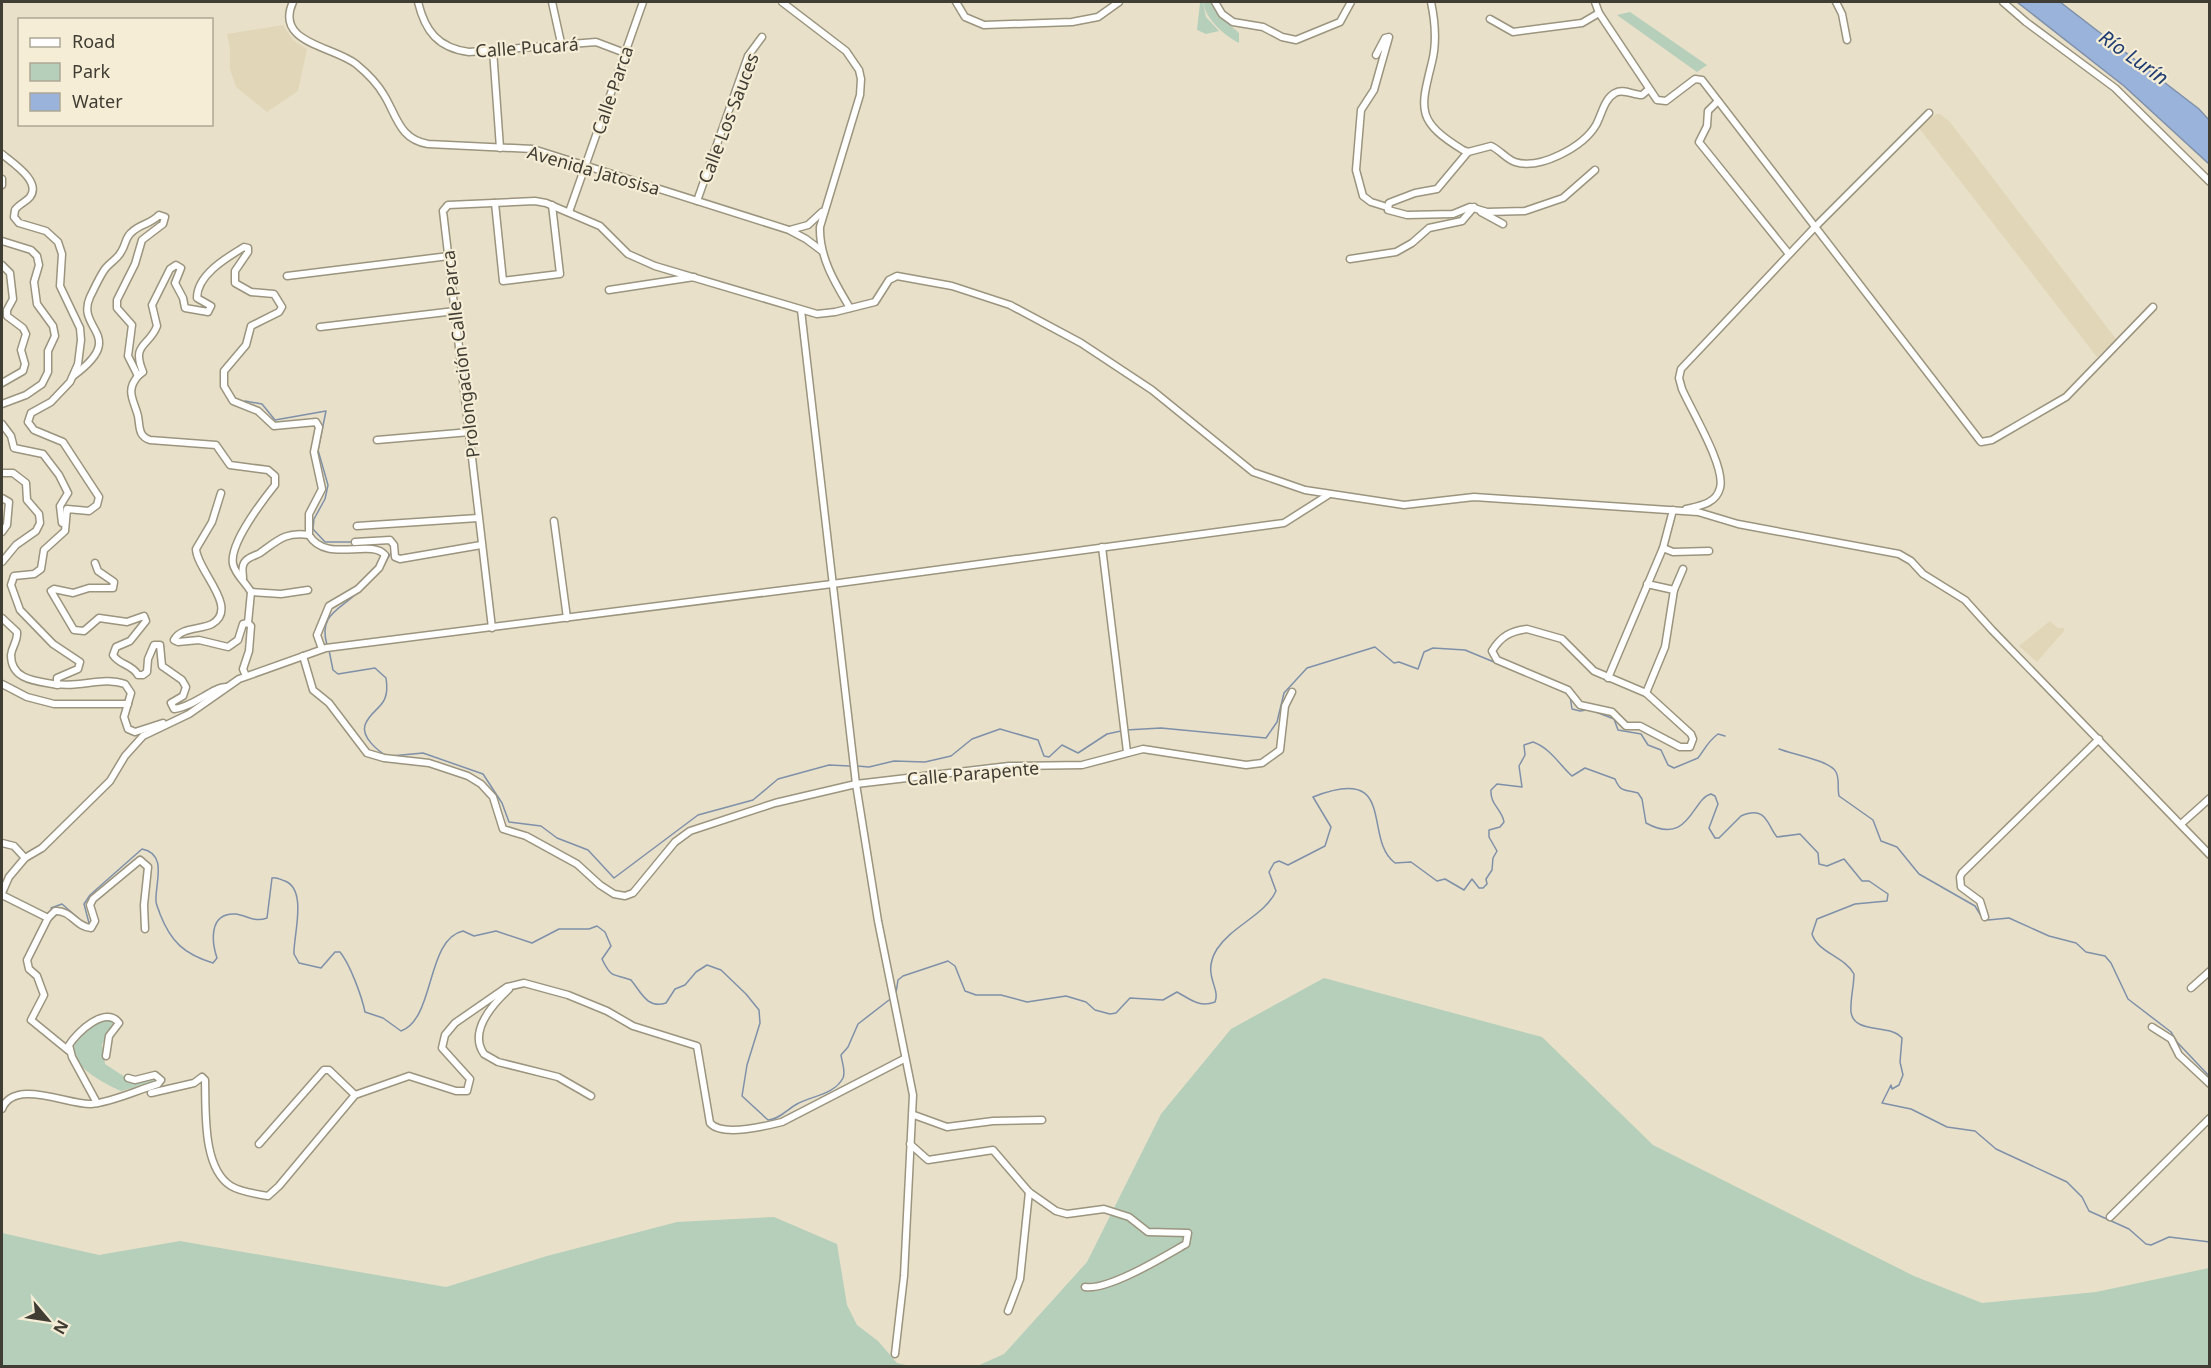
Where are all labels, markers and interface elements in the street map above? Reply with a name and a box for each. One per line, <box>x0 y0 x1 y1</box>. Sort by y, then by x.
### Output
legend <box>18 18 213 126</box>
water label: Río Lurín <box>2094 23 2174 91</box>
text: Road <box>72 29 115 53</box>
street label: Calle Pucará <box>475 31 579 63</box>
street label: Calle Parca <box>586 42 638 138</box>
street label: Calle Los Sauces <box>692 49 764 187</box>
text: Park <box>72 59 110 83</box>
text: Water <box>72 89 123 113</box>
street label: Avenida Jatosisa <box>525 140 663 200</box>
street label: Prolongación Calle Parca <box>435 249 485 459</box>
street label: Calle Parapente <box>906 755 1040 791</box>
north arrow <box>18 1290 78 1350</box>
text: N <box>48 1316 74 1338</box>

